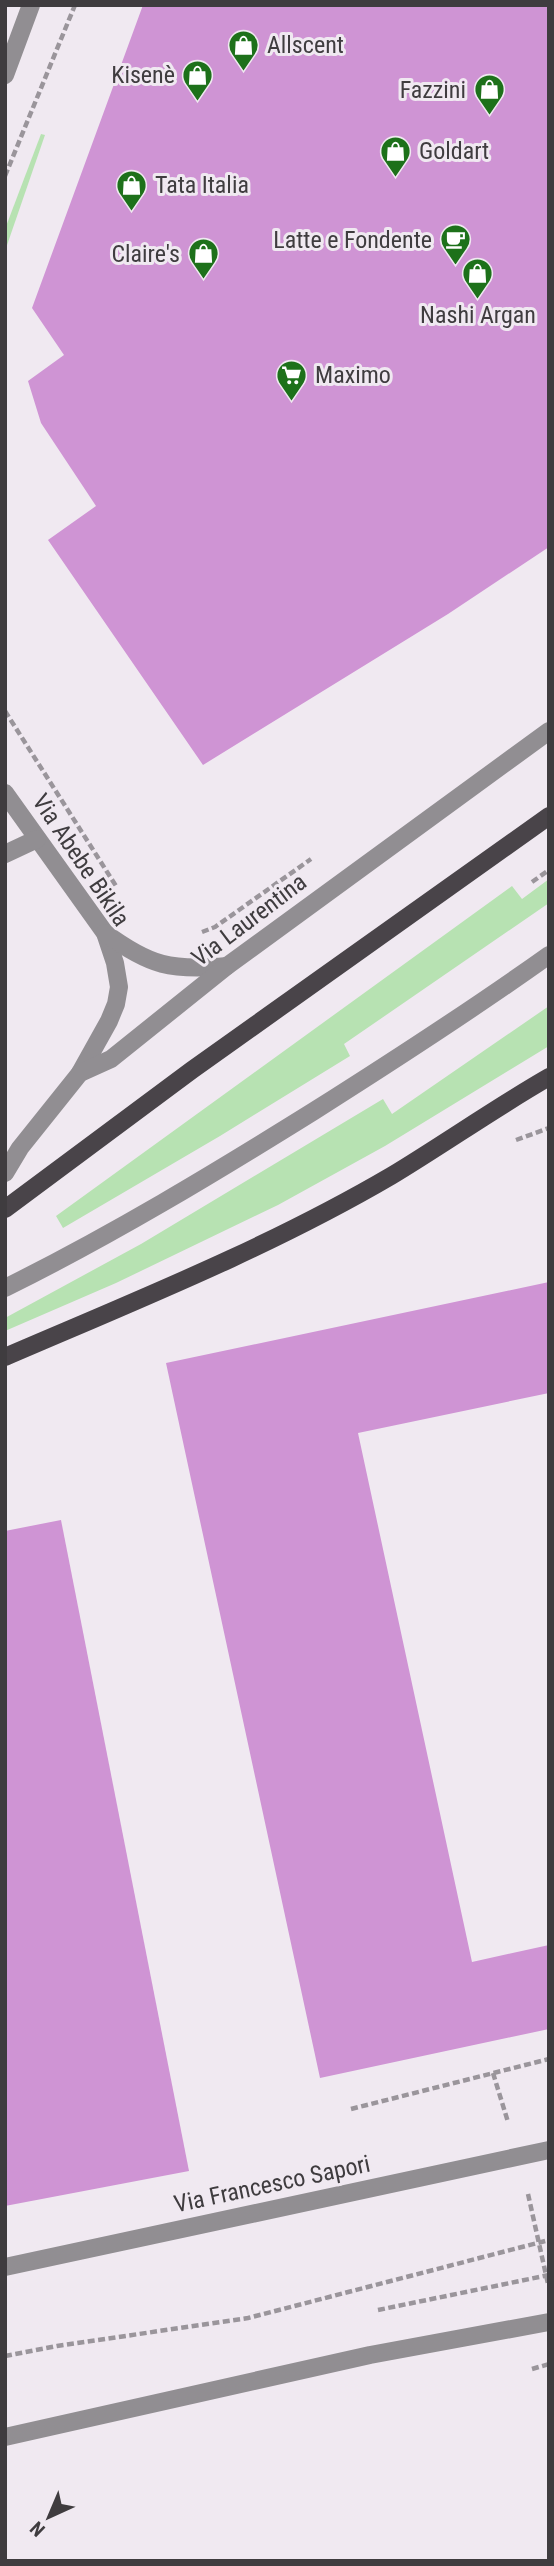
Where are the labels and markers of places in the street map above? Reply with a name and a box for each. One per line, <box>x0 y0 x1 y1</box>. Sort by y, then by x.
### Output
shop icon: Allscent <box>227 28 261 72</box>
place label: Allscent <box>267 31 344 59</box>
shop icon: Kisenè <box>181 58 215 102</box>
place label: Kisenè <box>111 61 175 89</box>
shop icon: Fazzini <box>472 73 506 117</box>
place label: Fazzini <box>400 76 466 104</box>
shop icon: Goldart <box>379 134 413 178</box>
place label: Goldart <box>419 137 489 165</box>
shop icon: Tata Italia <box>115 168 149 212</box>
place label: Tata Italia <box>155 171 249 199</box>
cafe icon: Latte e Fondente <box>438 223 472 267</box>
place label: Latte e Fondente <box>273 226 432 254</box>
shop icon: Claire's <box>186 237 220 281</box>
place label: Claire's <box>112 240 180 268</box>
shop icon: Nashi Argan <box>461 256 495 300</box>
place label: Nashi Argan <box>420 301 536 329</box>
supermarket icon: Maximo <box>275 358 309 402</box>
place label: Maximo <box>315 361 391 389</box>

